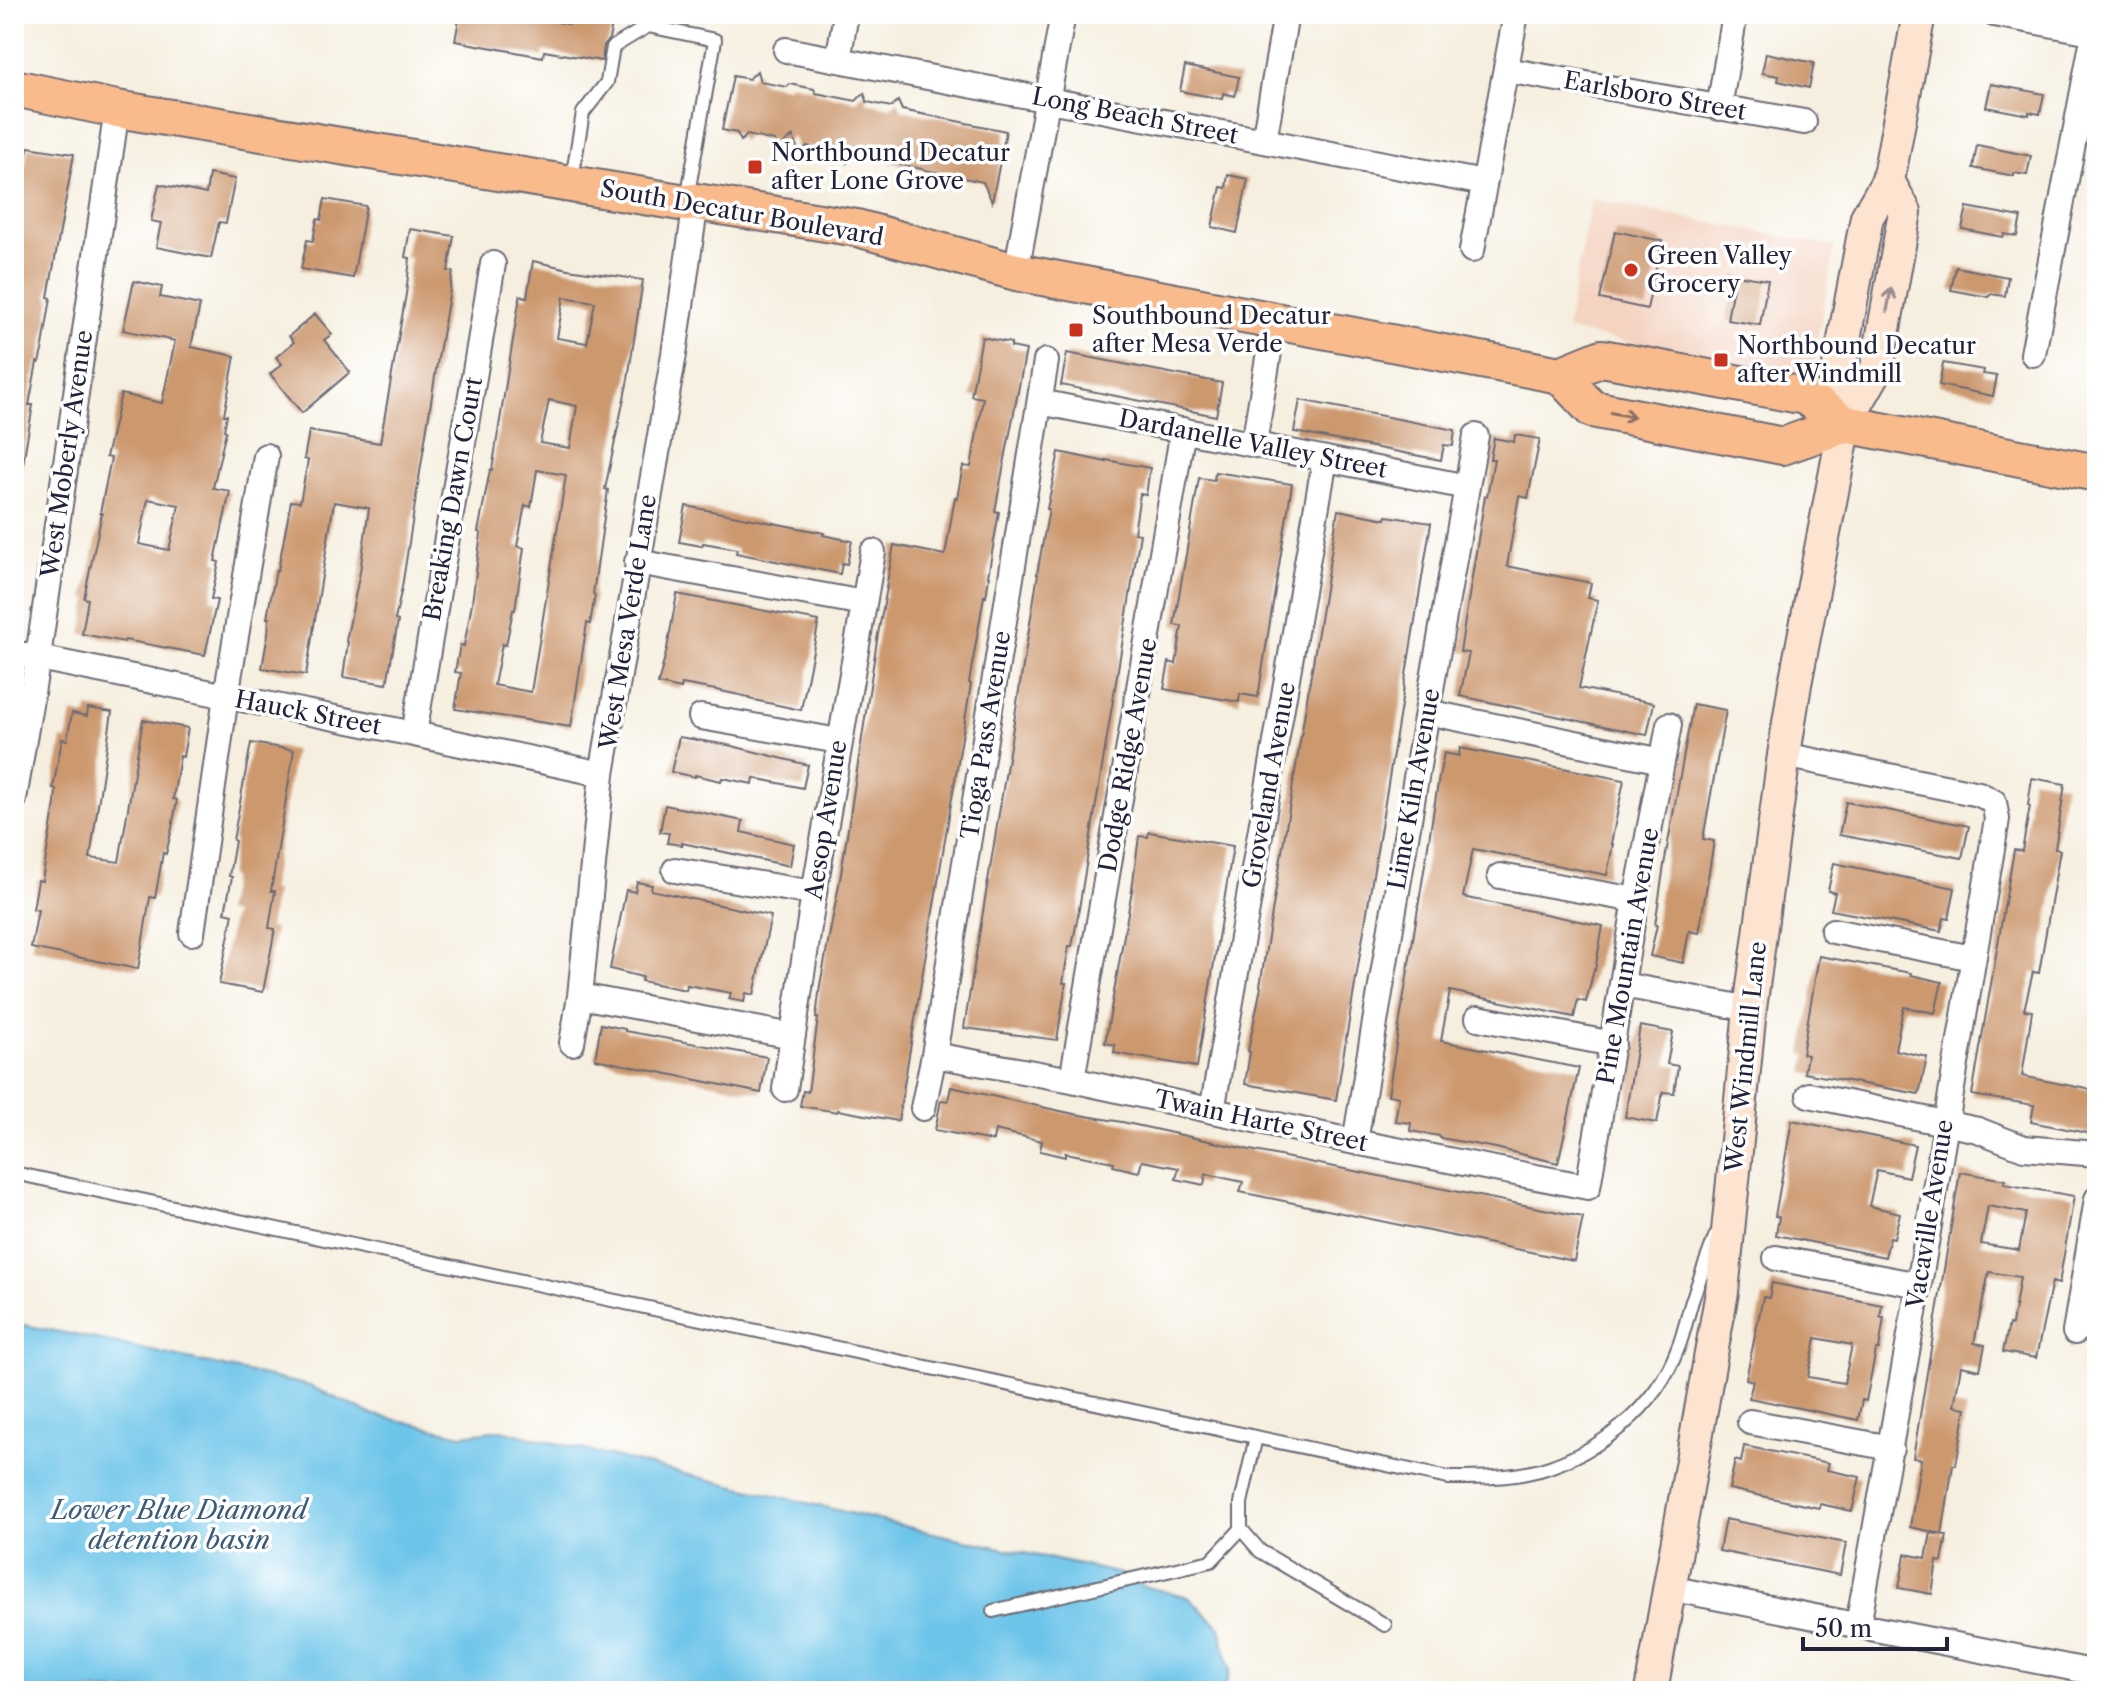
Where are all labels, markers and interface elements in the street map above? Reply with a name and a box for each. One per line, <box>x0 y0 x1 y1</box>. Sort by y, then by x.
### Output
street label: Earlsboro Street <box>1561 65 1749 126</box>
street label: Long Beach Street <box>1030 81 1241 150</box>
place label: Northbound Decatur after Lone Grove <box>771 138 1010 195</box>
marker: Northbound Decatur after Lone Grove <box>746 158 764 176</box>
street label: South Decatur Boulevard <box>598 173 886 252</box>
place label: Green Valley Grocery <box>1647 241 1792 298</box>
marker: Green Valley Grocery <box>1622 261 1640 279</box>
one-way arrow <box>1883 287 1898 313</box>
place label: Southbound Decatur after Mesa Verde <box>1092 301 1331 358</box>
marker: Southbound Decatur after Mesa Verde <box>1067 321 1085 339</box>
street label: West Moberly Avenue <box>35 328 98 580</box>
place label: Northbound Decatur after Windmill <box>1737 331 1976 388</box>
marker: Northbound Decatur after Windmill <box>1712 351 1730 369</box>
street label: Breaking Dawn Court <box>417 374 488 623</box>
street label: Dardanelle Valley Street <box>1116 403 1390 484</box>
one-way arrow <box>1609 408 1635 423</box>
street label: West Mesa Verde Lane <box>593 492 662 753</box>
street label: Tioga Pass Avenue <box>955 629 1016 841</box>
street label: Dodge Ridge Avenue <box>1093 636 1162 874</box>
street label: Groveland Avenue <box>1236 679 1301 890</box>
street label: Hauck Street <box>233 684 384 741</box>
street label: Lime Kiln Avenue <box>1382 686 1446 892</box>
street label: Aesop Avenue <box>798 738 852 903</box>
street label: Pine Mountain Avenue <box>1591 825 1664 1087</box>
street label: West Windmill Lane <box>1719 940 1772 1175</box>
street label: Twain Harte Street <box>1152 1084 1371 1157</box>
street label: Vacaville Avenue <box>1900 1117 1959 1312</box>
water label: Lower Blue Diamond detention basin <box>49 1494 310 1556</box>
scale bar <box>1803 1601 1947 1651</box>
text: 50 m <box>1815 1614 1872 1643</box>

